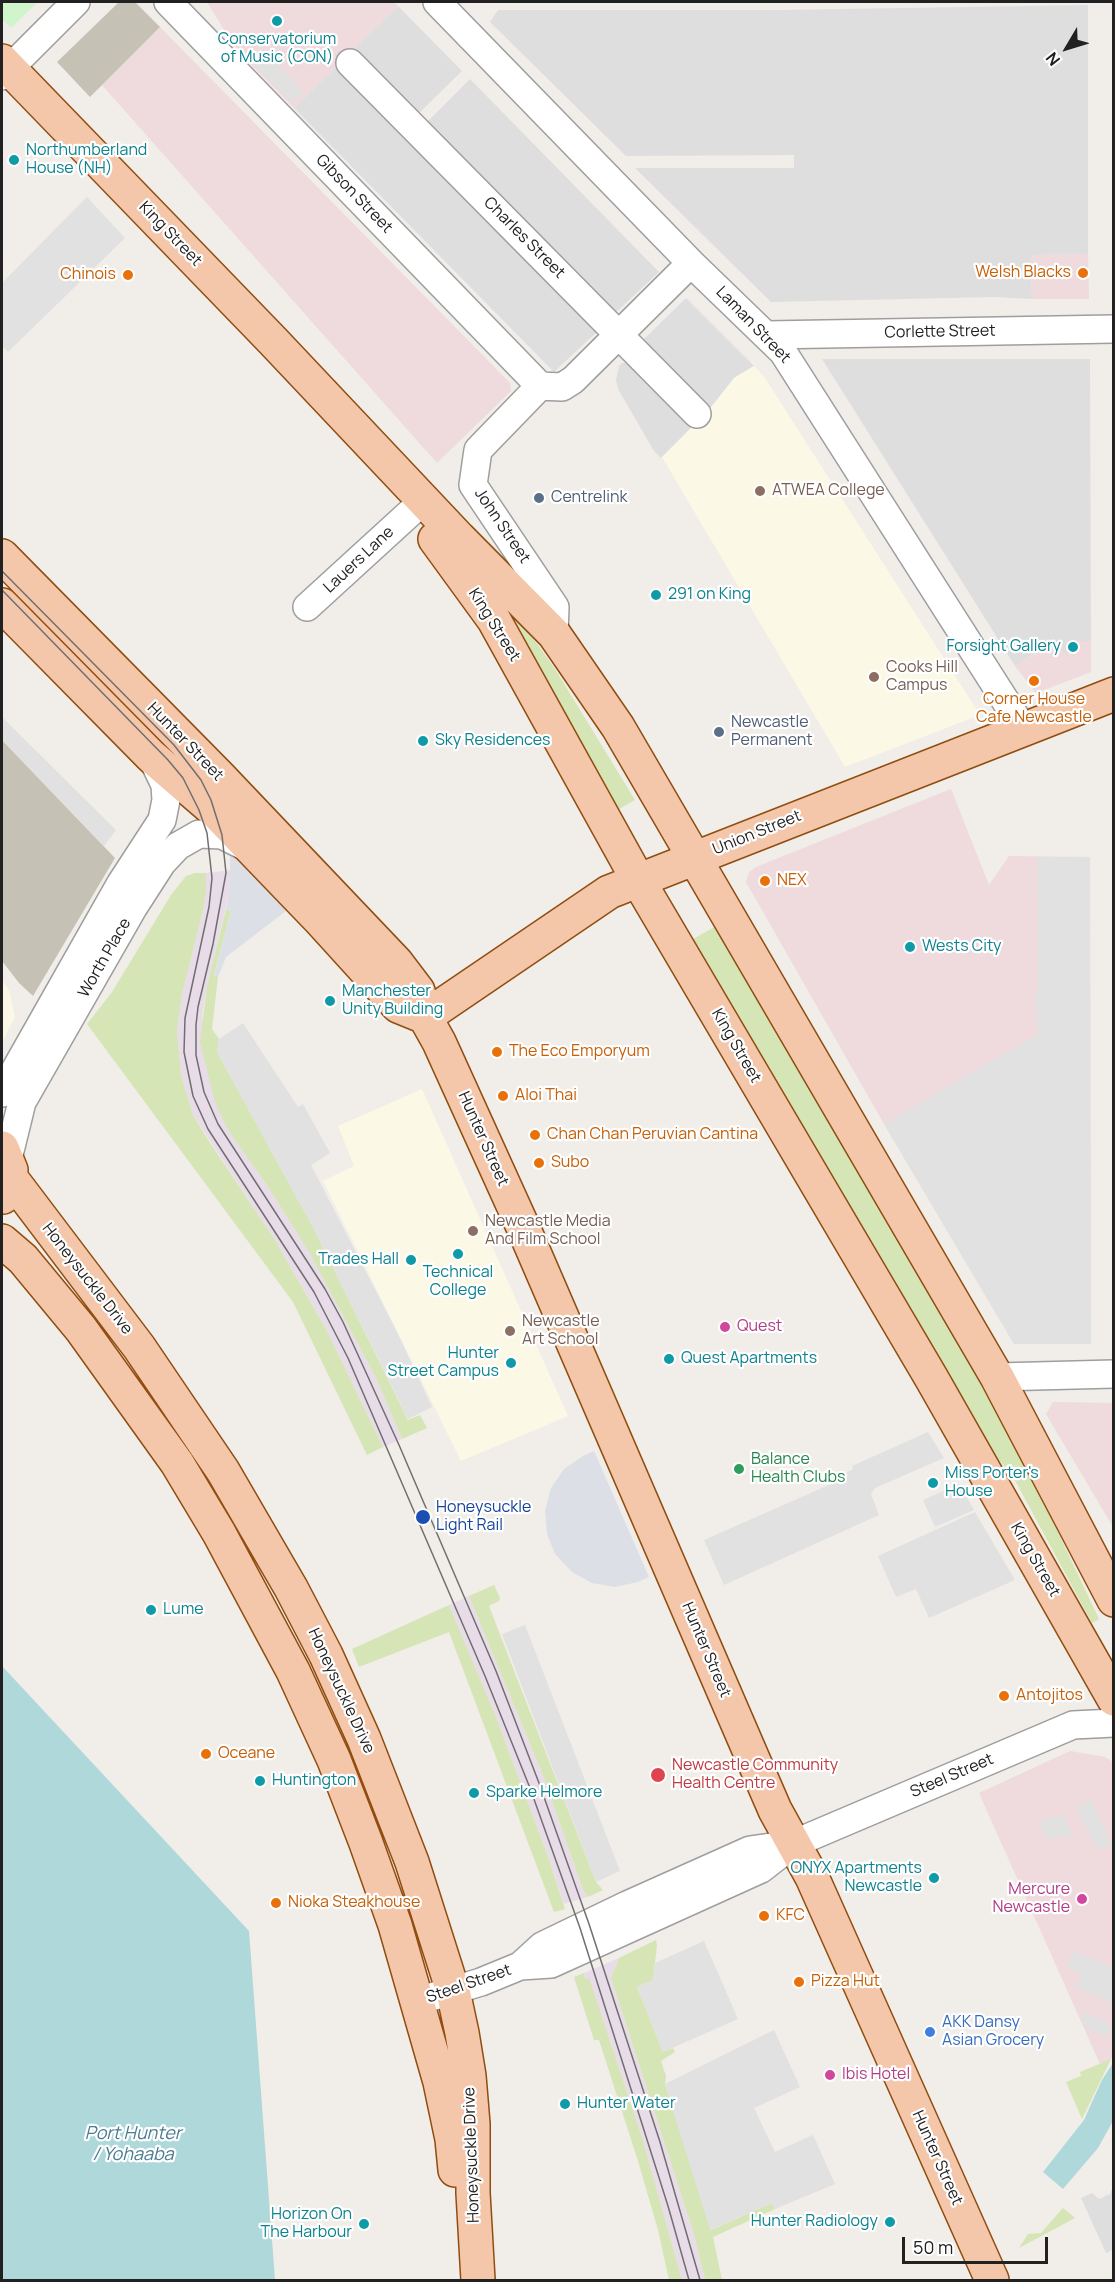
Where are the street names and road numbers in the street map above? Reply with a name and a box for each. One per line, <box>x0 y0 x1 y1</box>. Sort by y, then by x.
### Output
street label: Gibson Street <box>312 151 396 237</box>
street label: Charles Street <box>479 193 569 283</box>
street label: King Street <box>134 198 206 270</box>
street label: Laman Street <box>712 283 794 367</box>
street label: Corlette Street <box>884 321 996 343</box>
street label: John Street <box>470 485 534 567</box>
street label: Lauers Lane <box>320 523 398 597</box>
street label: King Street <box>464 585 524 665</box>
street label: Hunter Street <box>143 699 227 785</box>
street label: Union Street <box>710 807 804 859</box>
street label: Worth Place <box>75 915 135 1001</box>
street label: King Street <box>707 1006 765 1086</box>
street label: Hunter Street <box>454 1089 512 1189</box>
street label: Honeysuckle Drive <box>38 1220 136 1338</box>
street label: King Street <box>1006 1520 1064 1600</box>
street label: Hunter Street <box>677 1600 735 1700</box>
street label: Honeysuckle Drive <box>304 1625 378 1757</box>
street label: Steel Street <box>907 1750 997 1802</box>
street label: Steel Street <box>424 1961 514 2007</box>
street label: Honeysuckle Drive <box>460 2087 484 2223</box>
street label: Hunter Street <box>908 2108 966 2208</box>

